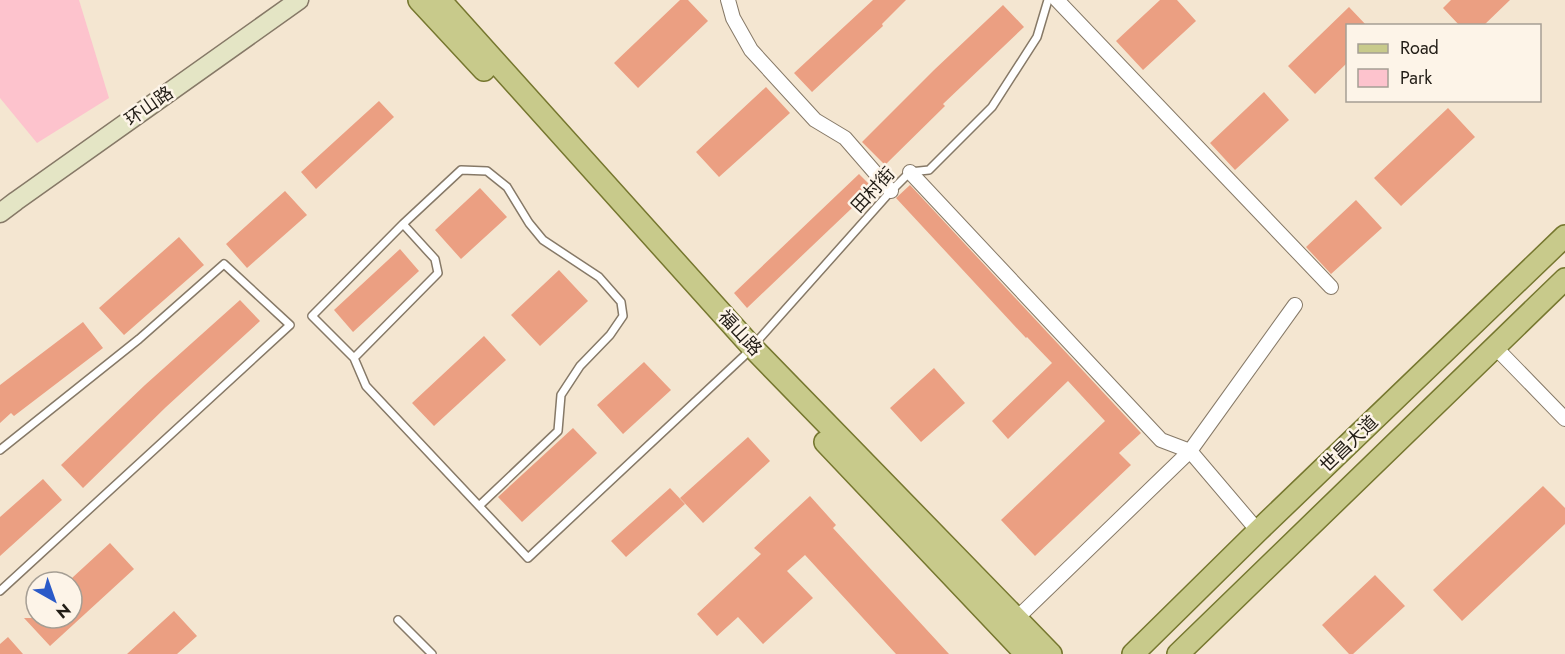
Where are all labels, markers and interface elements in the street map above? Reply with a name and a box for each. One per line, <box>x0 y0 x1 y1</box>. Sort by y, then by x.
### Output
legend <box>1346 24 1541 102</box>
text: Road <box>1400 35 1439 61</box>
text: Park <box>1400 65 1432 91</box>
street label: 环山路 <box>119 80 179 132</box>
street label: 田村街 <box>845 161 901 219</box>
street label: 福山路 <box>712 304 768 362</box>
street label: 世昌大道 <box>1314 410 1384 478</box>
north arrow <box>24 570 84 630</box>
text: N <box>51 598 76 624</box>

